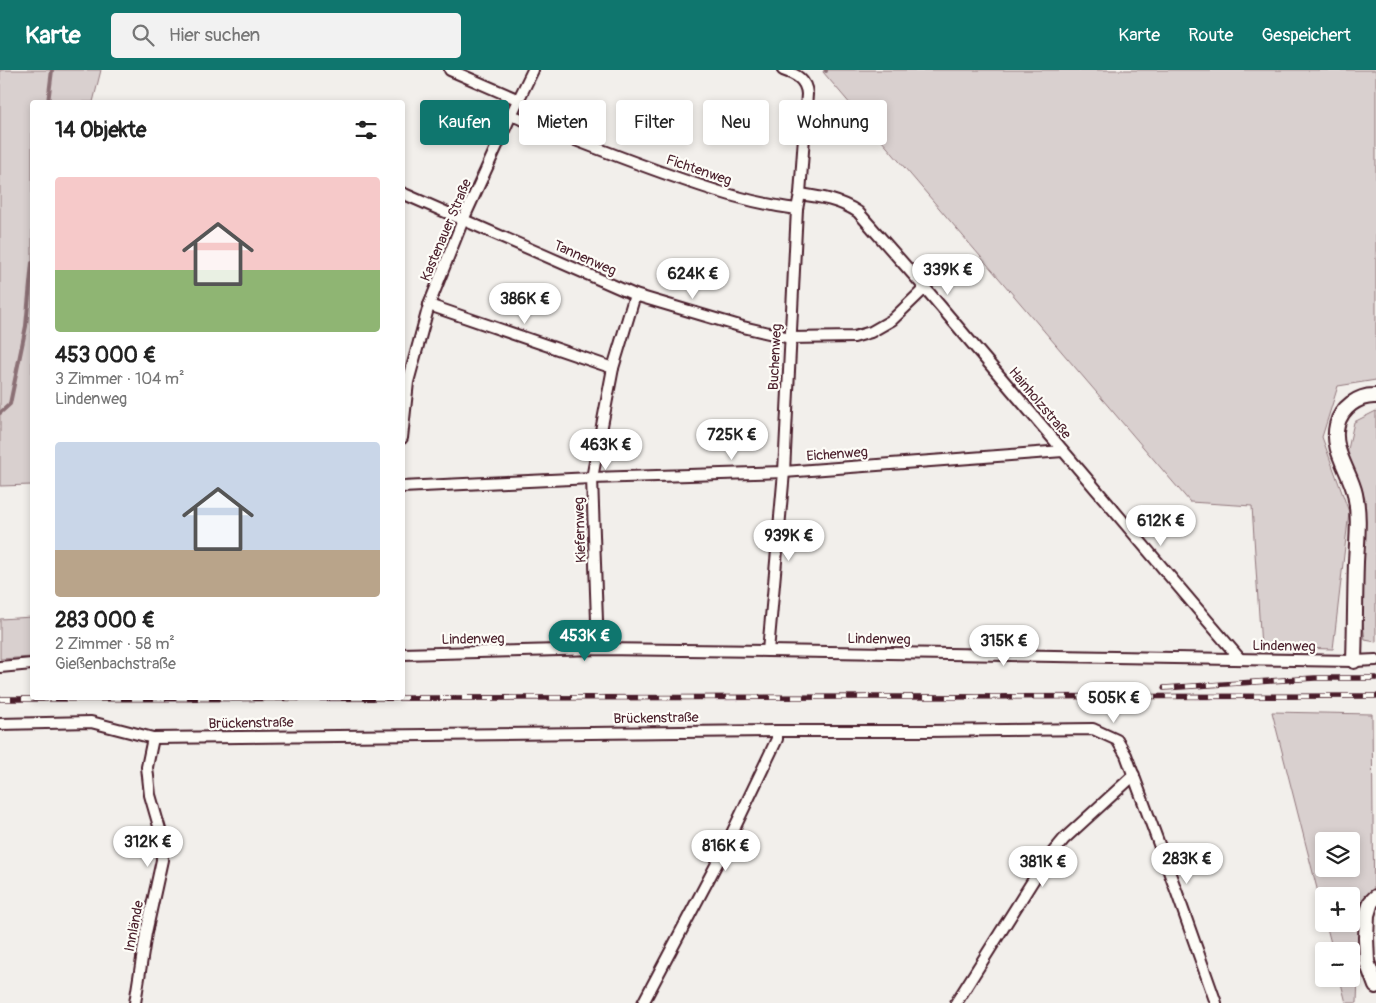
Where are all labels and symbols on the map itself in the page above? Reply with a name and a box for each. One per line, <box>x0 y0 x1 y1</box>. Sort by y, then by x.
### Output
street label: Fichtenweg <box>664 151 734 189</box>
street label: Kastenauer Straße <box>417 176 475 284</box>
street label: Tannenweg <box>551 237 619 279</box>
pin: 339K € <box>907 254 989 296</box>
pin: 624K € <box>652 258 734 300</box>
pin: 386K € <box>484 282 566 325</box>
street label: Buchenweg <box>765 323 785 391</box>
street label: Hainholzstraße <box>1005 364 1075 442</box>
pin: 725K € <box>691 418 773 461</box>
pin: 463K € <box>565 428 647 471</box>
street label: Eichenweg <box>806 443 868 465</box>
street label: Kiefernweg <box>570 497 590 563</box>
pin: 612K € <box>1120 504 1202 547</box>
pin: 939K € <box>748 520 830 562</box>
pin: 453K € <box>544 620 626 662</box>
pin: 315K € <box>963 624 1045 667</box>
street label: Lindenweg <box>441 630 505 648</box>
street label: Lindenweg <box>847 630 911 648</box>
street label: Lindenweg <box>1252 637 1316 655</box>
pin: 505K € <box>1073 682 1155 724</box>
street label: Brückenstraße <box>613 709 699 727</box>
street label: Brückenstraße <box>208 714 294 732</box>
pin: 312K € <box>107 826 189 868</box>
pin: 816K € <box>685 830 767 872</box>
pin: 283K € <box>1146 842 1228 885</box>
pin: 381K € <box>1002 846 1084 888</box>
street label: Innlände <box>121 899 147 953</box>

